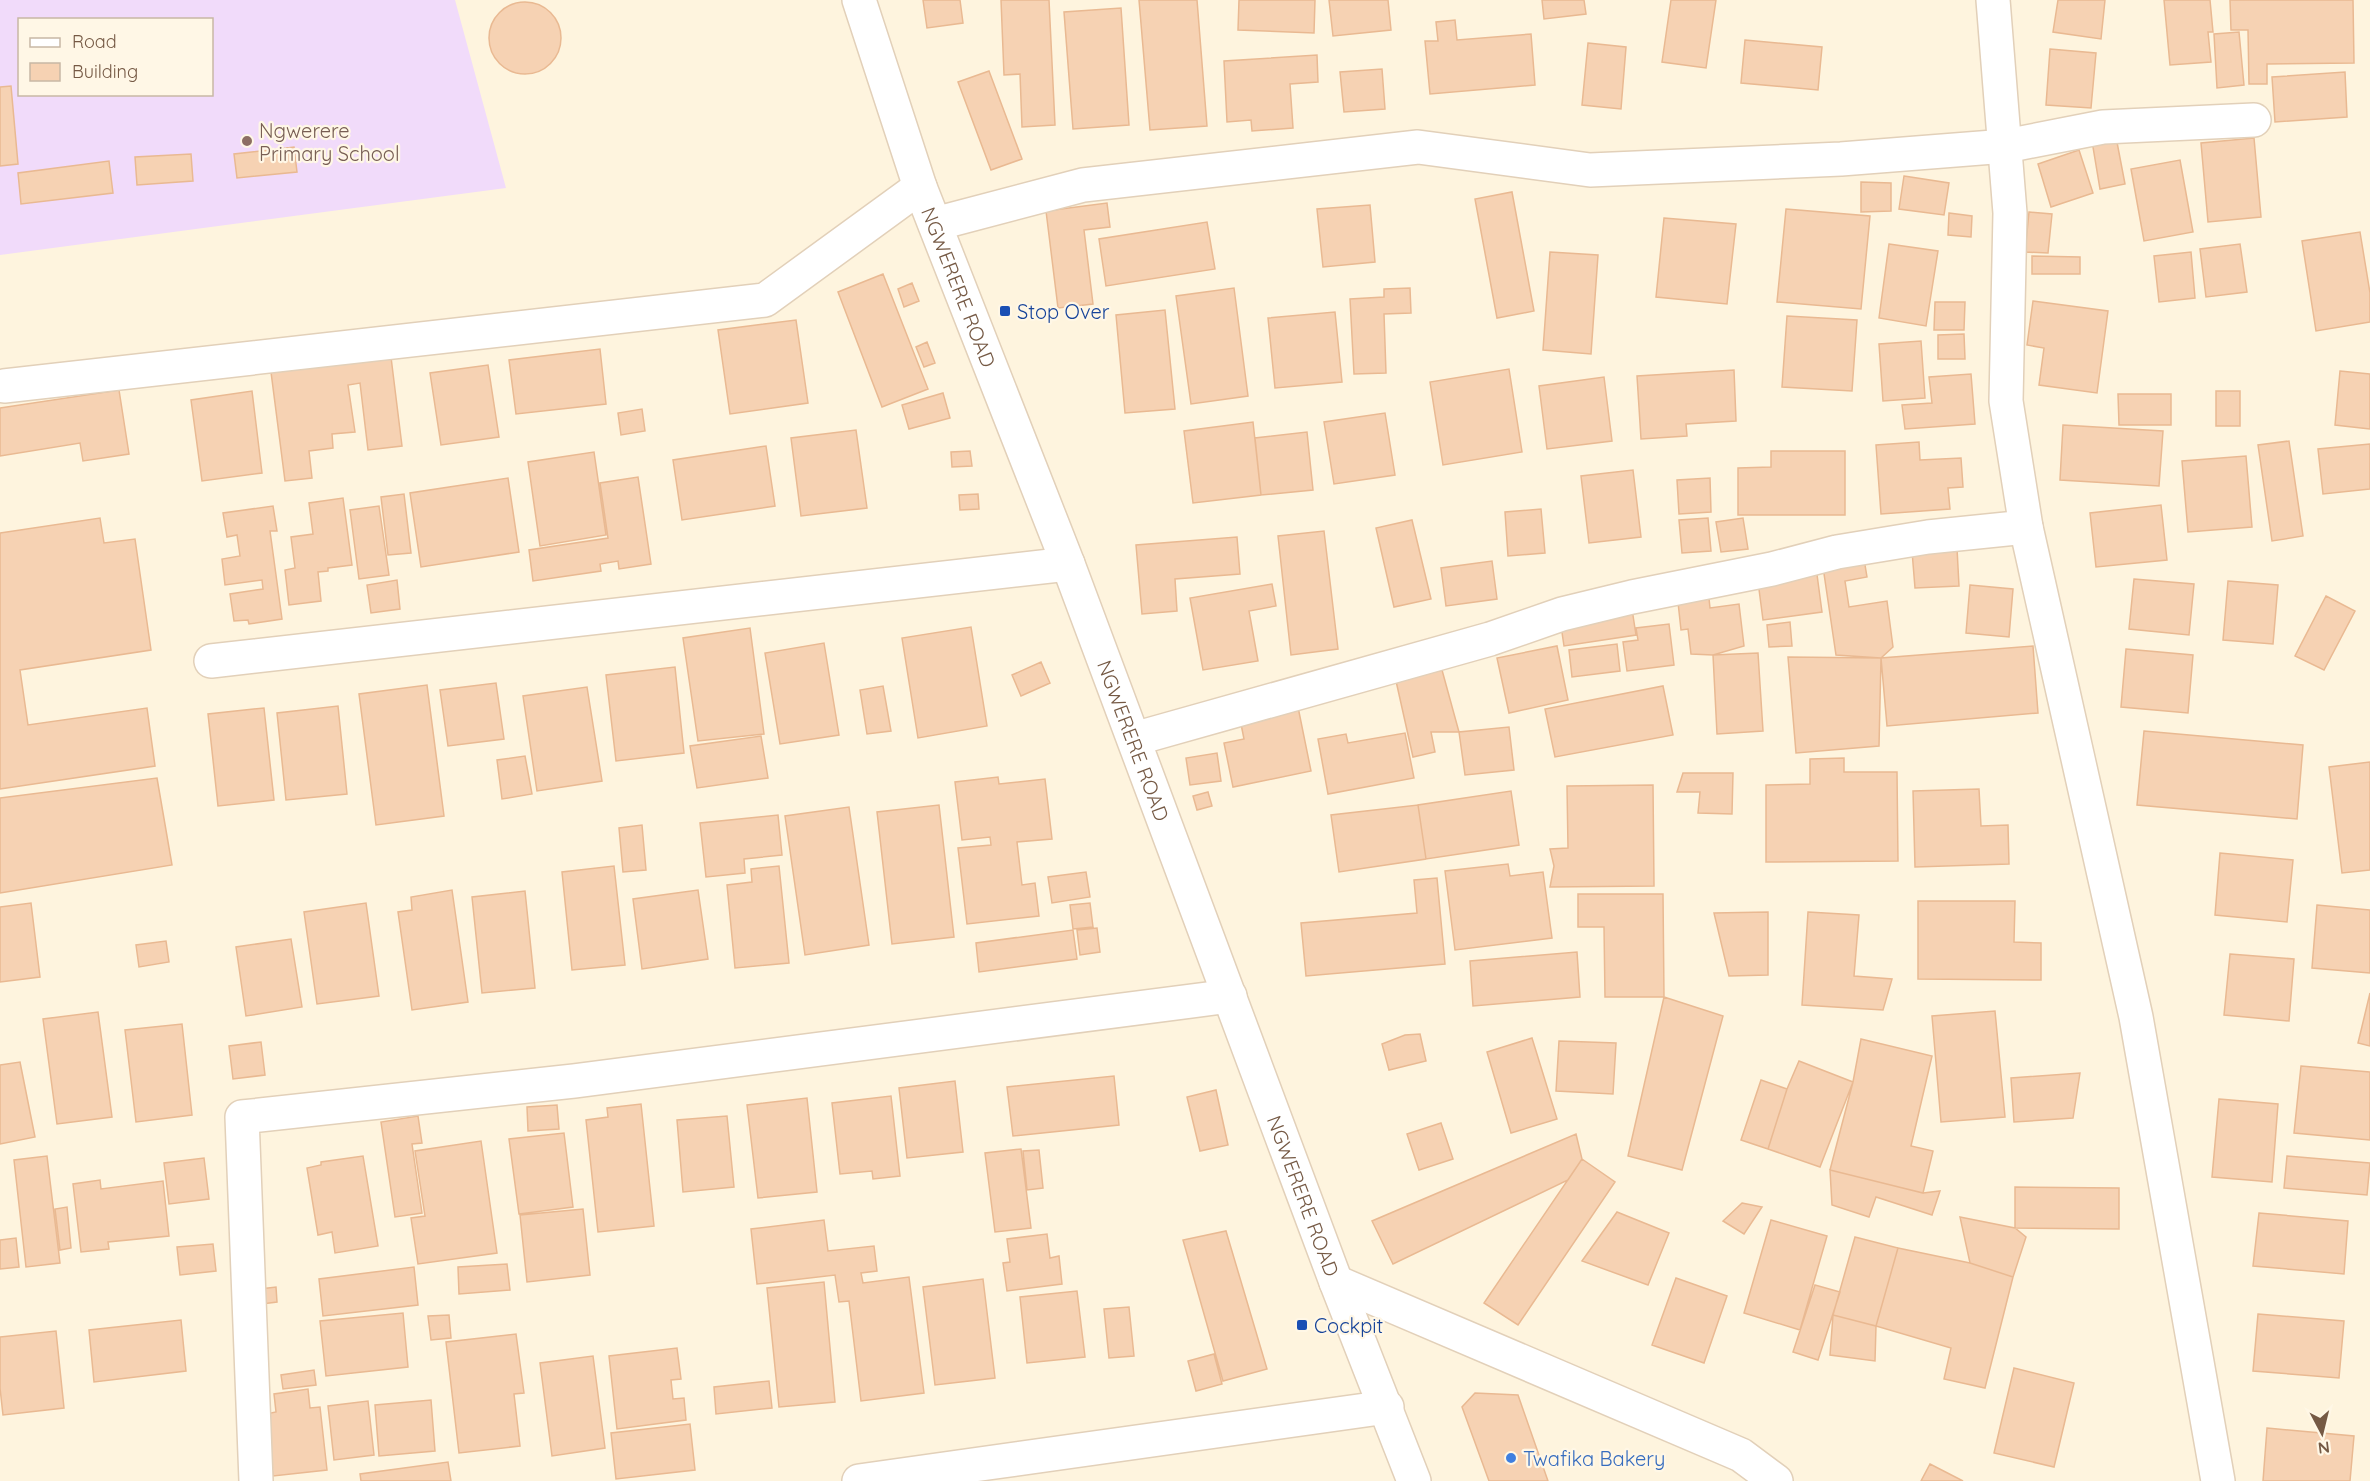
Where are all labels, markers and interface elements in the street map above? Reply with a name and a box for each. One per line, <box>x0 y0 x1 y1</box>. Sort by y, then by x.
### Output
legend <box>18 18 213 96</box>
text: Road <box>72 30 117 53</box>
text: Building <box>72 60 138 83</box>
place label: Ngwerere Primary School <box>259 118 400 166</box>
marker: Ngwerere Primary School <box>240 134 254 148</box>
street label: NGWERERE ROAD <box>917 203 1002 370</box>
place label: Stop Over <box>1017 299 1110 324</box>
marker: Stop Over <box>998 304 1012 318</box>
street label: NGWERERE ROAD <box>1092 657 1175 824</box>
street label: NGWERERE ROAD <box>1262 1112 1345 1280</box>
place label: Cockpit <box>1314 1313 1384 1338</box>
marker: Cockpit <box>1295 1318 1309 1332</box>
north arrow <box>2292 1403 2352 1463</box>
text: N <box>2317 1437 2331 1459</box>
place label: Twafika Bakery <box>1523 1446 1665 1471</box>
marker: Twafika Bakery <box>1504 1451 1518 1465</box>

